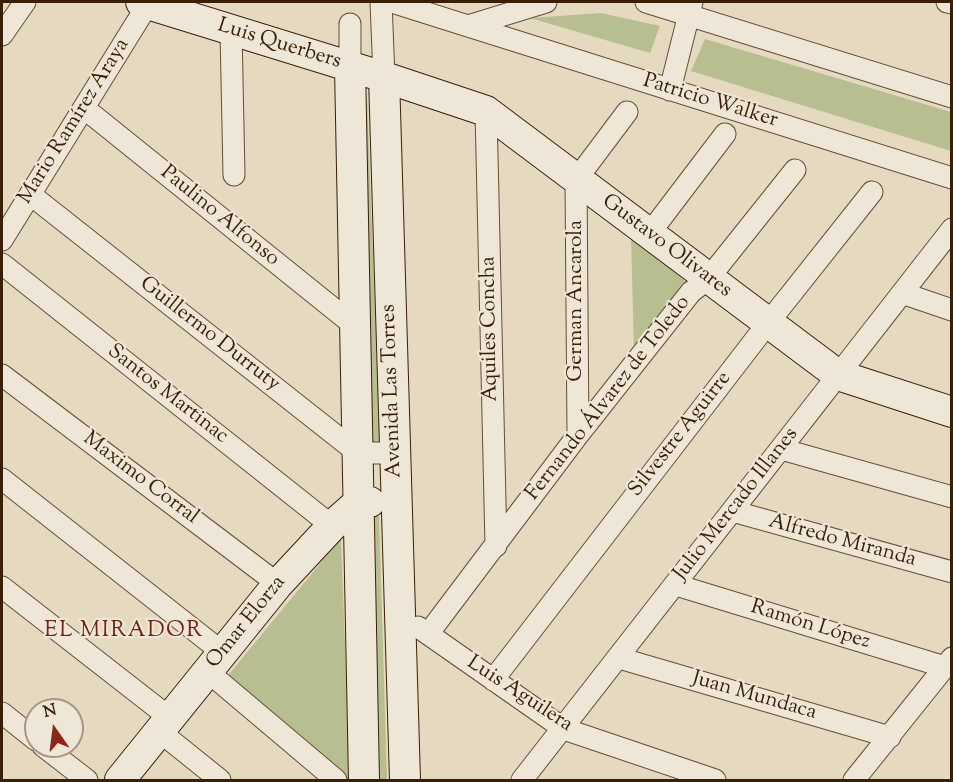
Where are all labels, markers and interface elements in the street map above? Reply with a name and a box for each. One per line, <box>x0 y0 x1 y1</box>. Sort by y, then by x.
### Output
street label: Luis Querbers <box>214 14 344 76</box>
street label: Mario Ramírez Araya <box>14 35 136 209</box>
street label: Patricio Walker <box>639 70 781 134</box>
street label: Paulino Alfonso <box>154 161 284 273</box>
street label: Gustavo Olivares <box>596 190 736 304</box>
street label: German Ancarola <box>564 220 590 382</box>
street label: Aquiles Concha <box>477 256 505 402</box>
street label: Guillermo Durruty <box>134 272 284 398</box>
street label: Fernando Álvarez de Toledo <box>521 292 697 506</box>
street label: Avenida Las Torres <box>377 304 409 478</box>
street label: Santos Martinac <box>101 340 233 450</box>
street label: Silvestre Aguirre <box>624 367 738 503</box>
street label: Julio Mercado Illanes <box>669 423 805 587</box>
street label: Maximo Corral <box>77 427 203 531</box>
street label: Alfredo Miranda <box>765 510 919 574</box>
street label: Omar Elorza <box>202 571 292 675</box>
street label: Ramón López <box>747 596 873 656</box>
district label: EL MIRADOR <box>44 619 204 645</box>
street label: Luis Aguilera <box>461 651 577 739</box>
street label: Juan Mundaca <box>689 667 819 727</box>
north arrow <box>24 698 84 758</box>
text: N <box>41 699 59 725</box>

